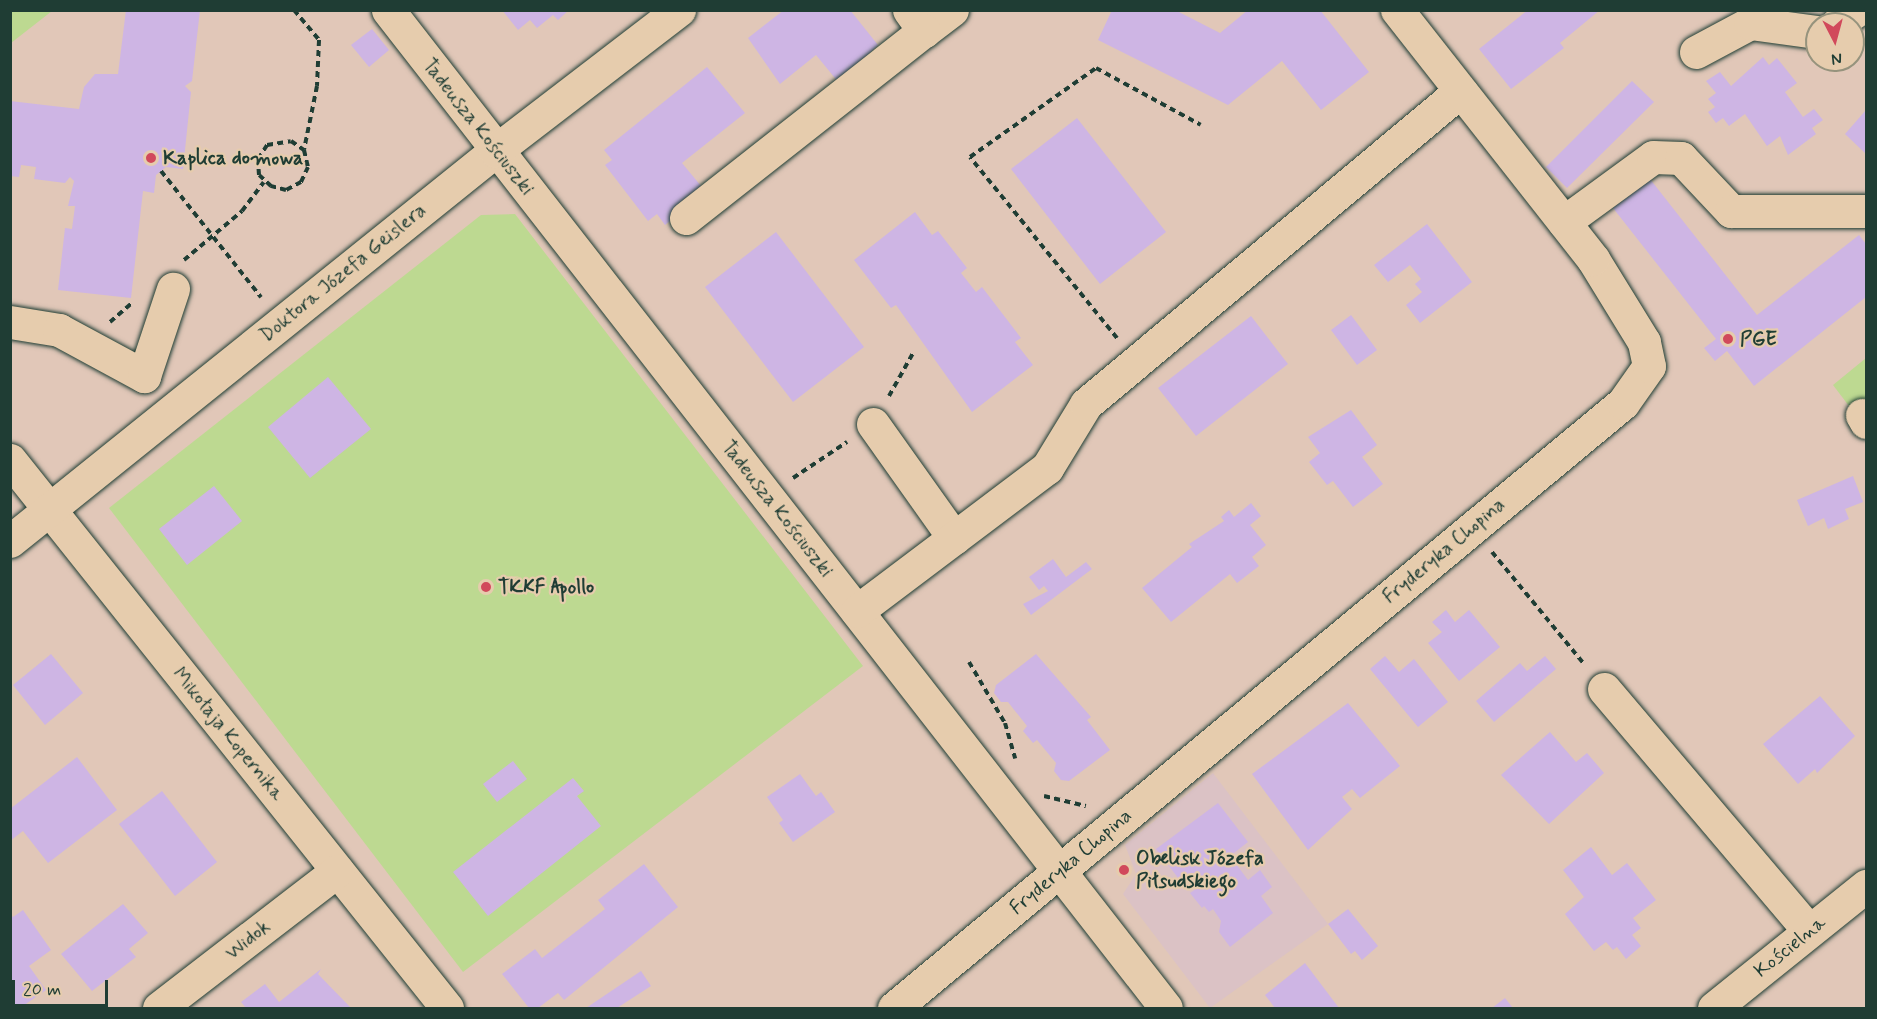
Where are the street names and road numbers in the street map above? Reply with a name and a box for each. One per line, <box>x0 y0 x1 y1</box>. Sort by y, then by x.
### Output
street label: Tadeusza Kościuszki <box>417 53 539 201</box>
street label: Doktora Józefa Geislera <box>254 198 432 348</box>
street label: Tadeusza Kościuszki <box>716 435 838 583</box>
street label: Fryderyka Chopina <box>1377 492 1511 610</box>
street label: Mikołaja Kopernika <box>167 662 289 806</box>
street label: Fryderyka Chopina <box>1004 803 1138 921</box>
street label: Kościelna <box>1749 911 1831 983</box>
street label: Widok <box>221 915 275 965</box>

